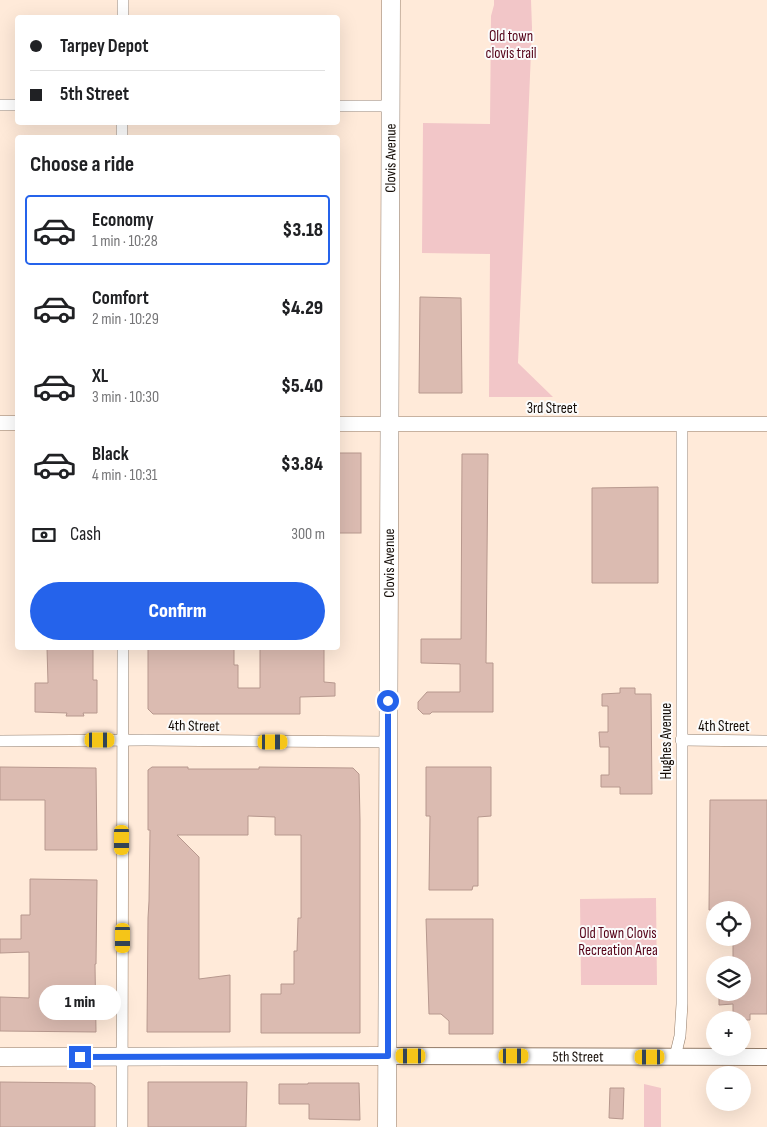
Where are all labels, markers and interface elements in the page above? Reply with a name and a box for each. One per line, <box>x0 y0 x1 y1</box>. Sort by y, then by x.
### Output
park label: Old town clovis trail <box>485 27 537 63</box>
text: Tarpey Depot <box>60 35 149 58</box>
text: 5th Street <box>60 83 129 106</box>
street label: Clovis Avenue <box>381 123 400 193</box>
text: Choose a ride <box>30 151 134 178</box>
icon: car <box>32 208 77 253</box>
text: Economy <box>92 209 154 232</box>
text: $3.18 <box>283 219 323 242</box>
text: 1 min · 10:28 <box>92 232 158 251</box>
icon: car <box>32 286 77 331</box>
text: Comfort <box>92 287 149 310</box>
text: $4.29 <box>281 297 323 320</box>
text: 2 min · 10:29 <box>92 310 159 329</box>
icon: car <box>32 364 77 409</box>
text: XL <box>92 365 108 388</box>
text: $5.40 <box>281 375 323 398</box>
text: 3 min · 10:30 <box>92 388 159 407</box>
street label: 3rd Street <box>527 399 578 418</box>
icon: car <box>32 442 77 487</box>
text: Black <box>92 443 129 466</box>
text: $3.84 <box>281 453 323 476</box>
text: 4 min · 10:31 <box>92 466 157 485</box>
icon: cash <box>30 521 58 549</box>
text: Cash <box>70 523 101 546</box>
text: 300 m <box>291 525 325 544</box>
street label: Clovis Avenue <box>379 528 399 598</box>
button: Confirm <box>30 582 325 640</box>
route start <box>377 690 399 712</box>
street label: Hughes Avenue <box>657 703 676 779</box>
street label: 4th Street <box>168 716 220 736</box>
street label: 4th Street <box>698 717 750 736</box>
car <box>85 733 115 748</box>
car <box>258 735 288 750</box>
car <box>114 825 129 855</box>
map controls <box>706 901 751 1111</box>
button: locate <box>706 901 751 946</box>
car <box>115 923 130 953</box>
park label: Old Town Clovis Recreation Area <box>578 924 658 960</box>
button: layers <box>706 956 751 1001</box>
callout: 1 min <box>39 984 121 1020</box>
text: 1 min <box>65 993 95 1012</box>
button: + <box>706 1011 751 1056</box>
route end <box>69 1046 91 1068</box>
street label: 5th Street <box>552 1047 604 1066</box>
car <box>396 1049 426 1064</box>
car <box>499 1049 529 1064</box>
car <box>635 1050 665 1065</box>
button: − <box>706 1066 751 1111</box>

